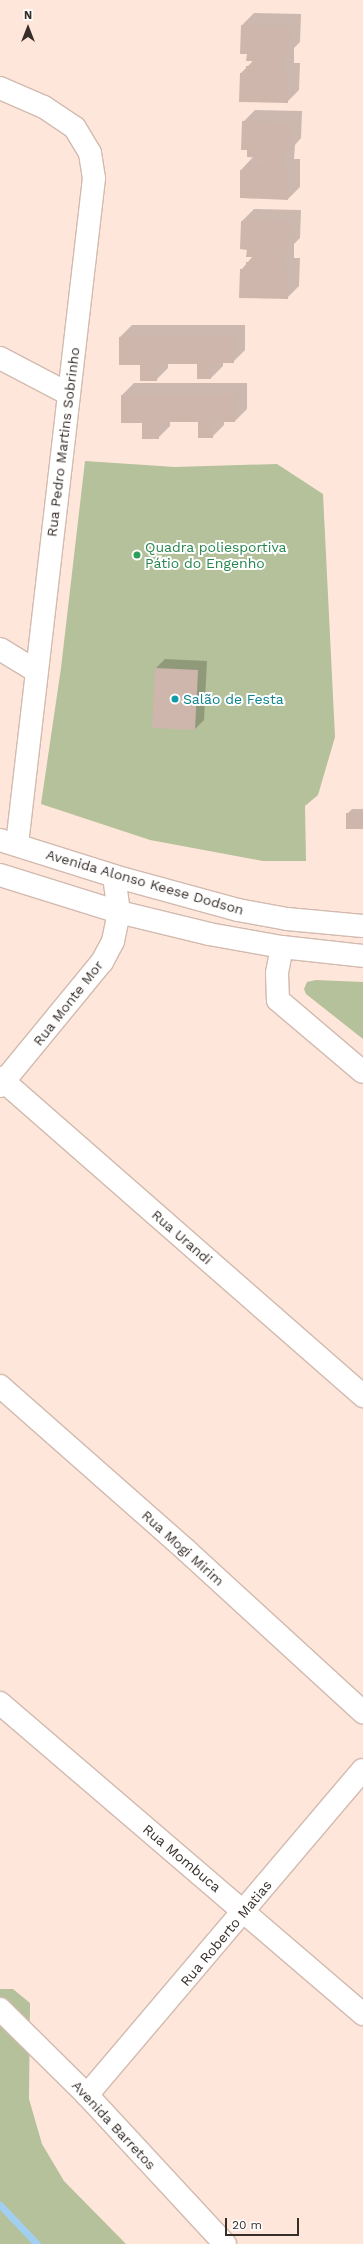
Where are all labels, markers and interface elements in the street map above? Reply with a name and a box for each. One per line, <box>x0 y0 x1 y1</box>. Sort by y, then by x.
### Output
north arrow <box>8 8 48 48</box>
text: N <box>24 9 32 22</box>
street label: Rua Pedro Martins Sobrinho <box>43 346 83 538</box>
place label: Quadra poliesportiva Pátio do Engenho <box>145 539 287 572</box>
marker: Quadra poliesportiva Pátio do Engenho <box>132 550 142 560</box>
place label: Salão de Festa <box>183 691 284 707</box>
marker: Salão de Festa <box>170 694 180 704</box>
street label: Avenida Alonso Keese Dodson <box>44 846 246 918</box>
street label: Rua Monte Mor <box>29 957 107 1049</box>
street label: Rua Urandi <box>148 1206 216 1268</box>
street label: Rua Mogi Mirim <box>138 1507 228 1589</box>
street label: Rua Mombuca <box>139 1820 225 1896</box>
street label: Rua Roberto Matias <box>177 1876 275 1990</box>
street label: Avenida Barretos <box>68 2077 160 2173</box>
scale bar <box>227 2210 301 2236</box>
text: 20 m <box>232 2218 262 2232</box>

